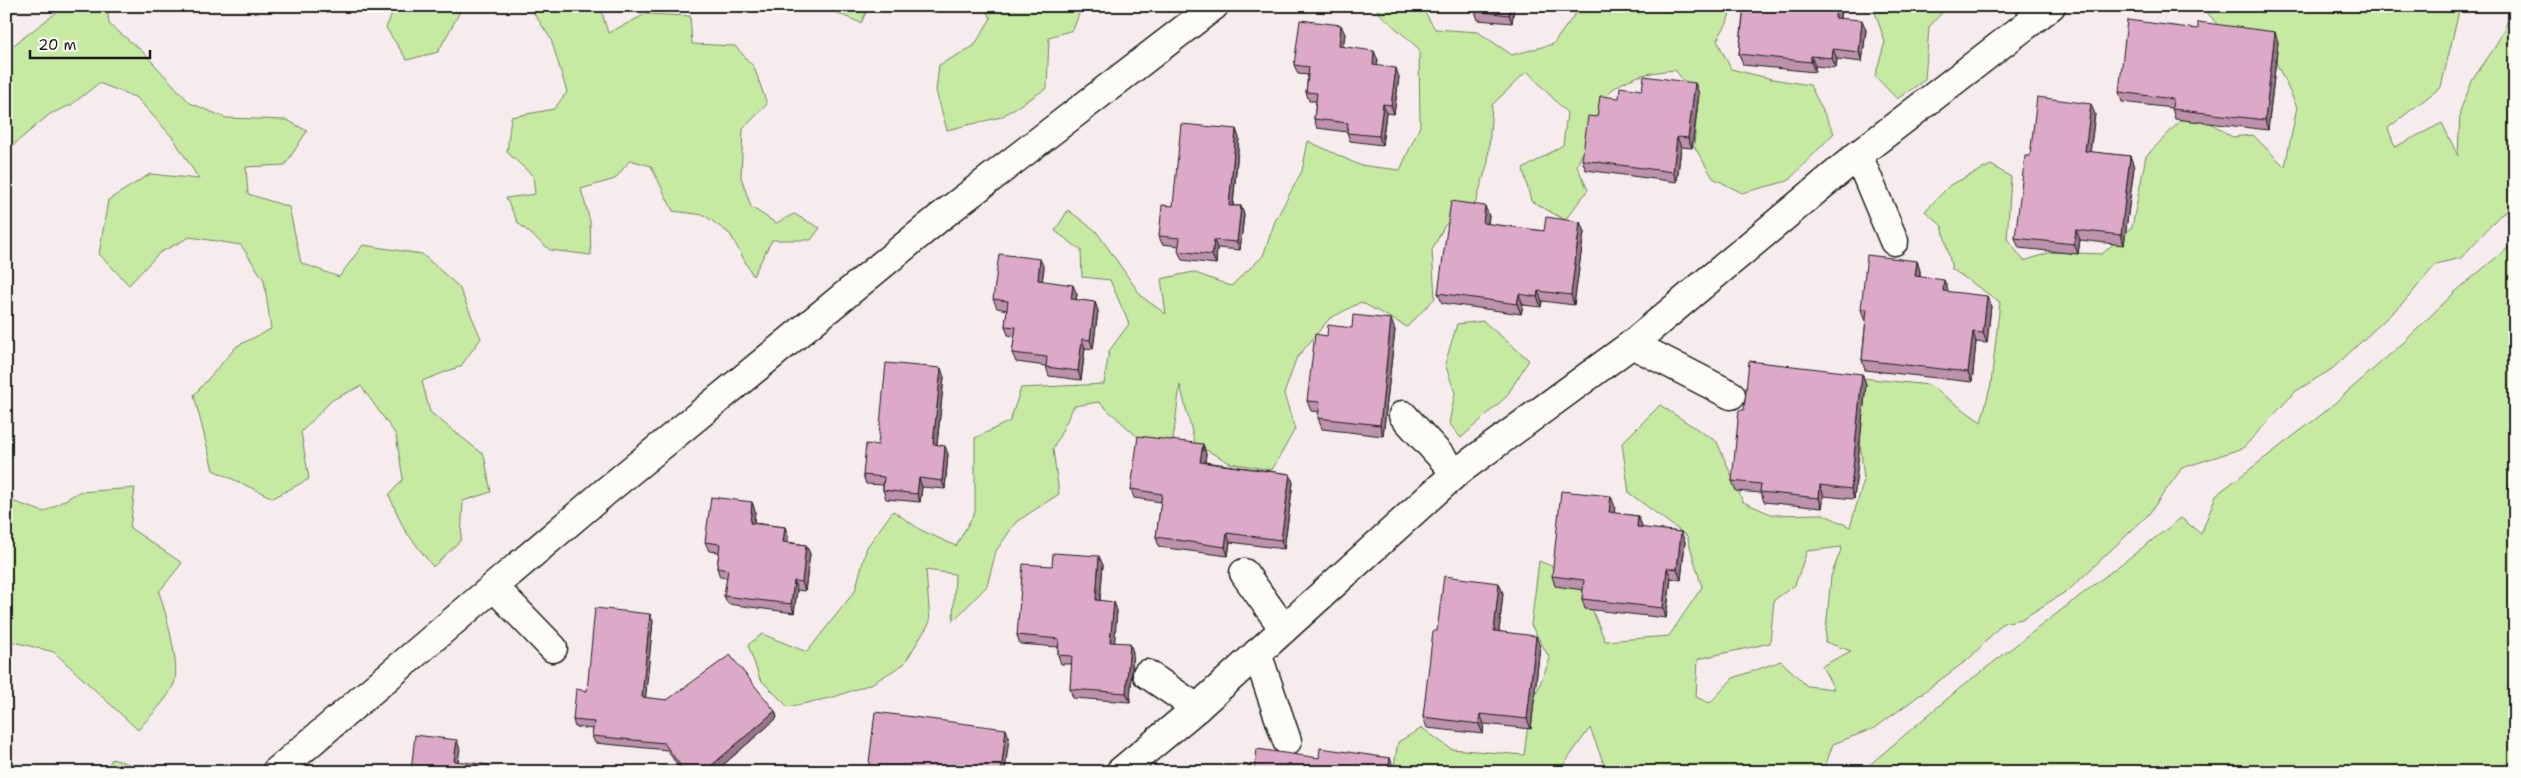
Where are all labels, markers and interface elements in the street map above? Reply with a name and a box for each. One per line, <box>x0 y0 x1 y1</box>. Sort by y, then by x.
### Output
scale bar <box>30 28 150 60</box>
text: 20 m <box>38 35 77 55</box>

